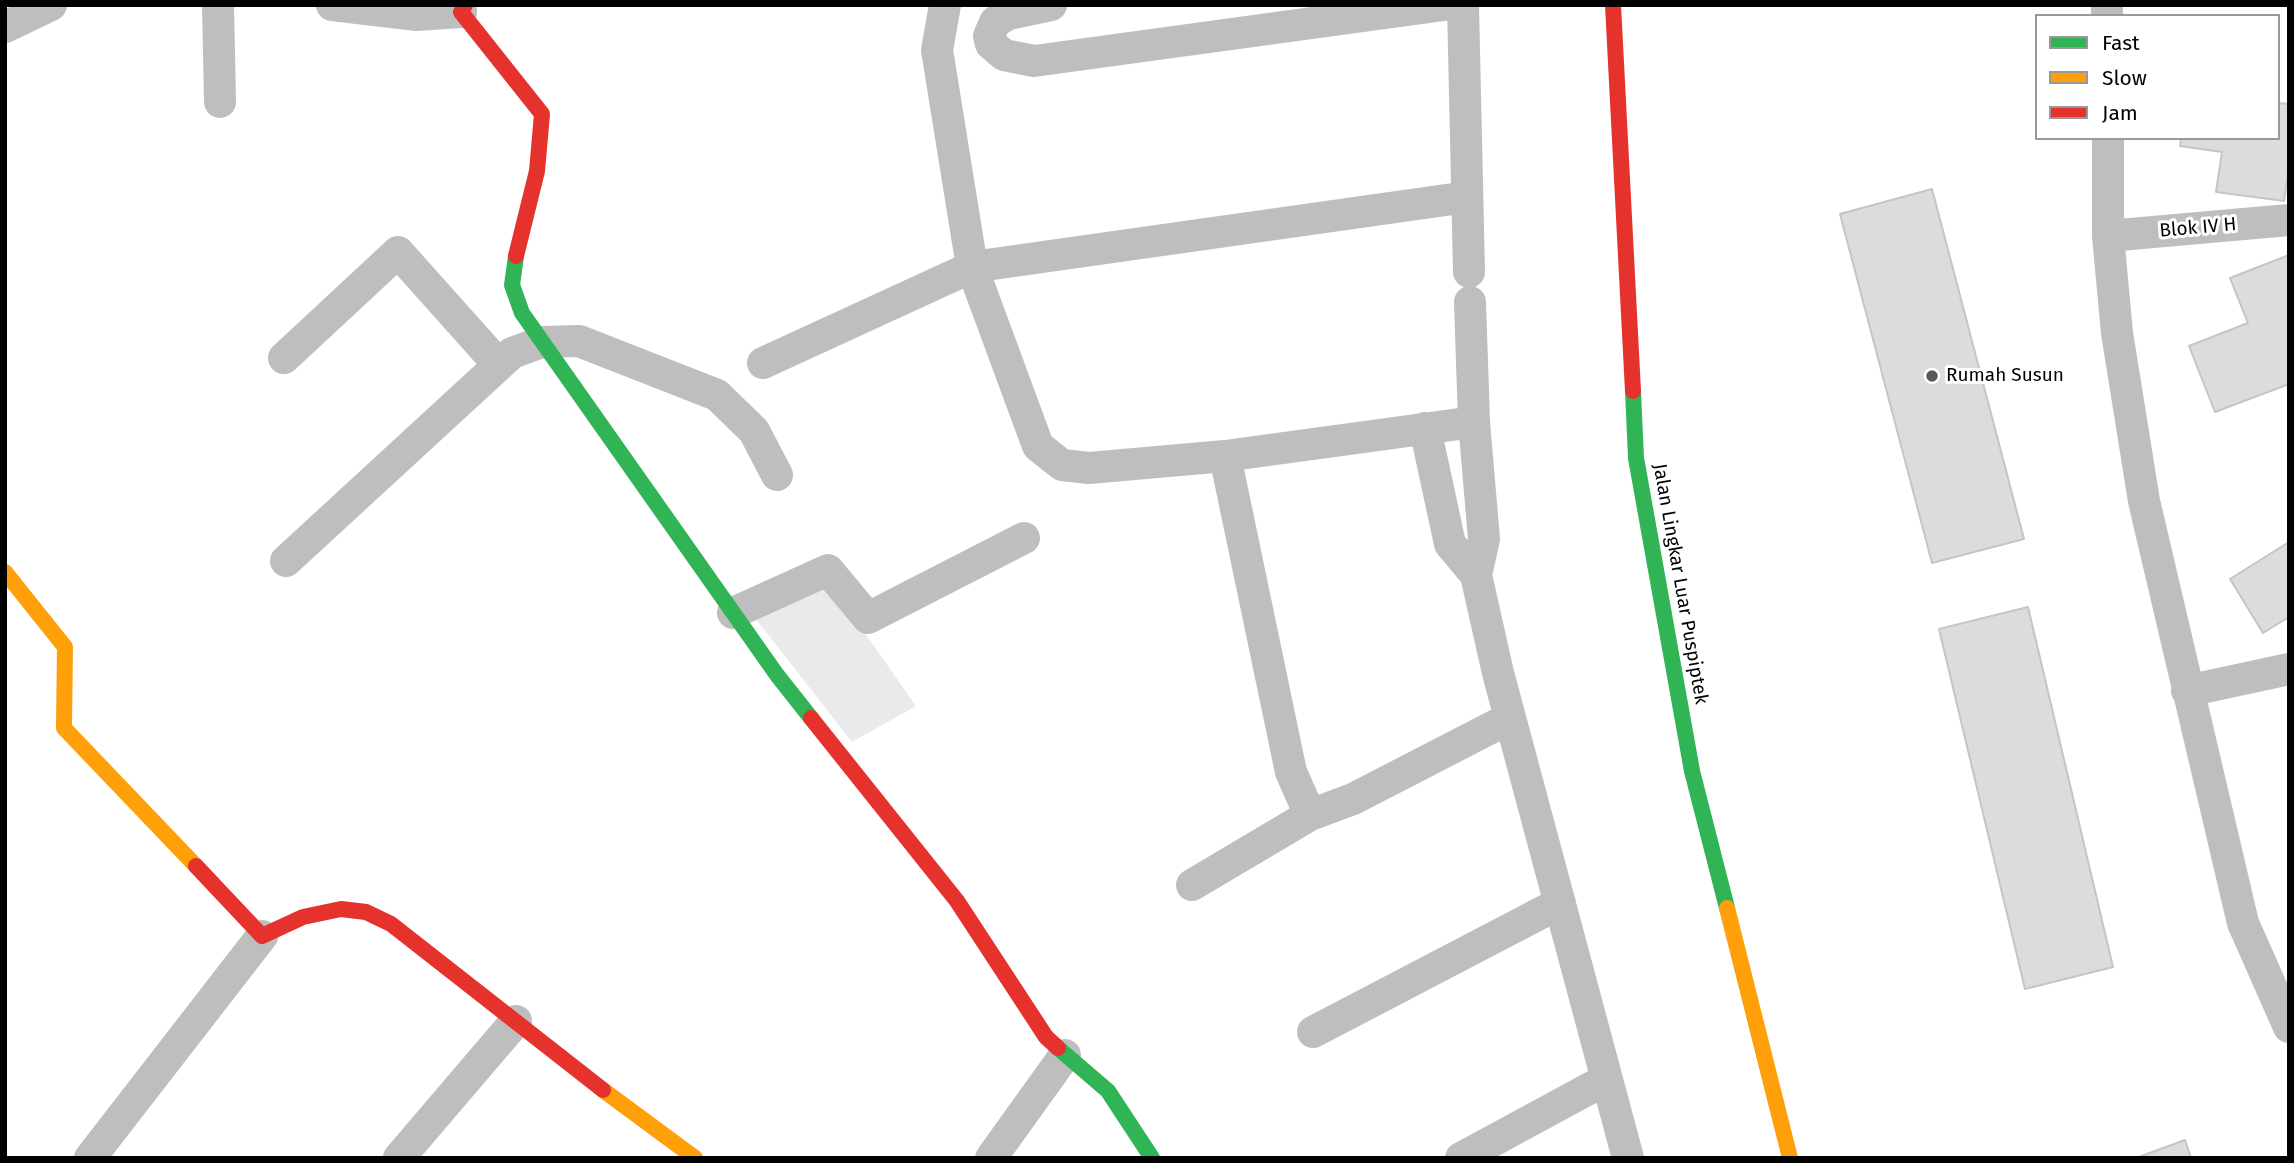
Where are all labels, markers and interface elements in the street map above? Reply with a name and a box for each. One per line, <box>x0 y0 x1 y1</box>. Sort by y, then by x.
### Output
legend <box>2035 14 2280 140</box>
text: Fast <box>2102 30 2140 56</box>
text: Slow <box>2102 65 2147 91</box>
text: Jam <box>2102 100 2138 126</box>
street label: Blok IV H <box>2159 213 2237 243</box>
place label: Rumah Susun <box>1946 365 2064 387</box>
marker: Rumah Susun <box>1924 368 1940 384</box>
street label: Jalan Lingkar Luar Puspiptek <box>1648 462 1712 706</box>

